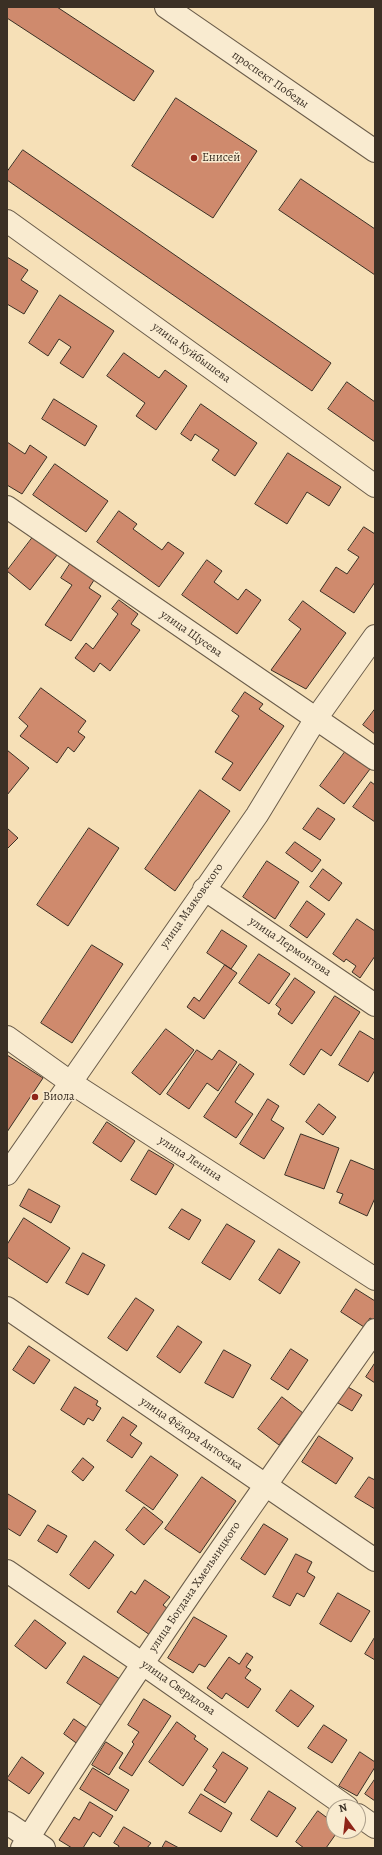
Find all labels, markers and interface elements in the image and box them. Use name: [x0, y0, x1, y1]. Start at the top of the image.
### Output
street label: проспект Победы: [229, 48, 311, 112]
place label: Енисей: [202, 151, 240, 165]
marker: Енисей: [189, 153, 199, 163]
street label: улица Куйбышева: [149, 320, 233, 386]
street label: улица Щусева: [157, 607, 225, 661]
street label: улица Маяковского: [157, 861, 227, 951]
street label: улица Лермонтова: [246, 914, 334, 980]
place label: Виола: [43, 1090, 75, 1104]
marker: Виола: [30, 1092, 40, 1102]
street label: улица Ленина: [156, 1133, 224, 1185]
street label: улица Фёдора Антосяка: [137, 1394, 245, 1474]
street label: улица Богдана Хмельницкого: [146, 1519, 244, 1655]
street label: улица Свердлова: [138, 1657, 218, 1719]
north arrow: [326, 1799, 366, 1839]
text: N: [337, 1800, 349, 1816]

